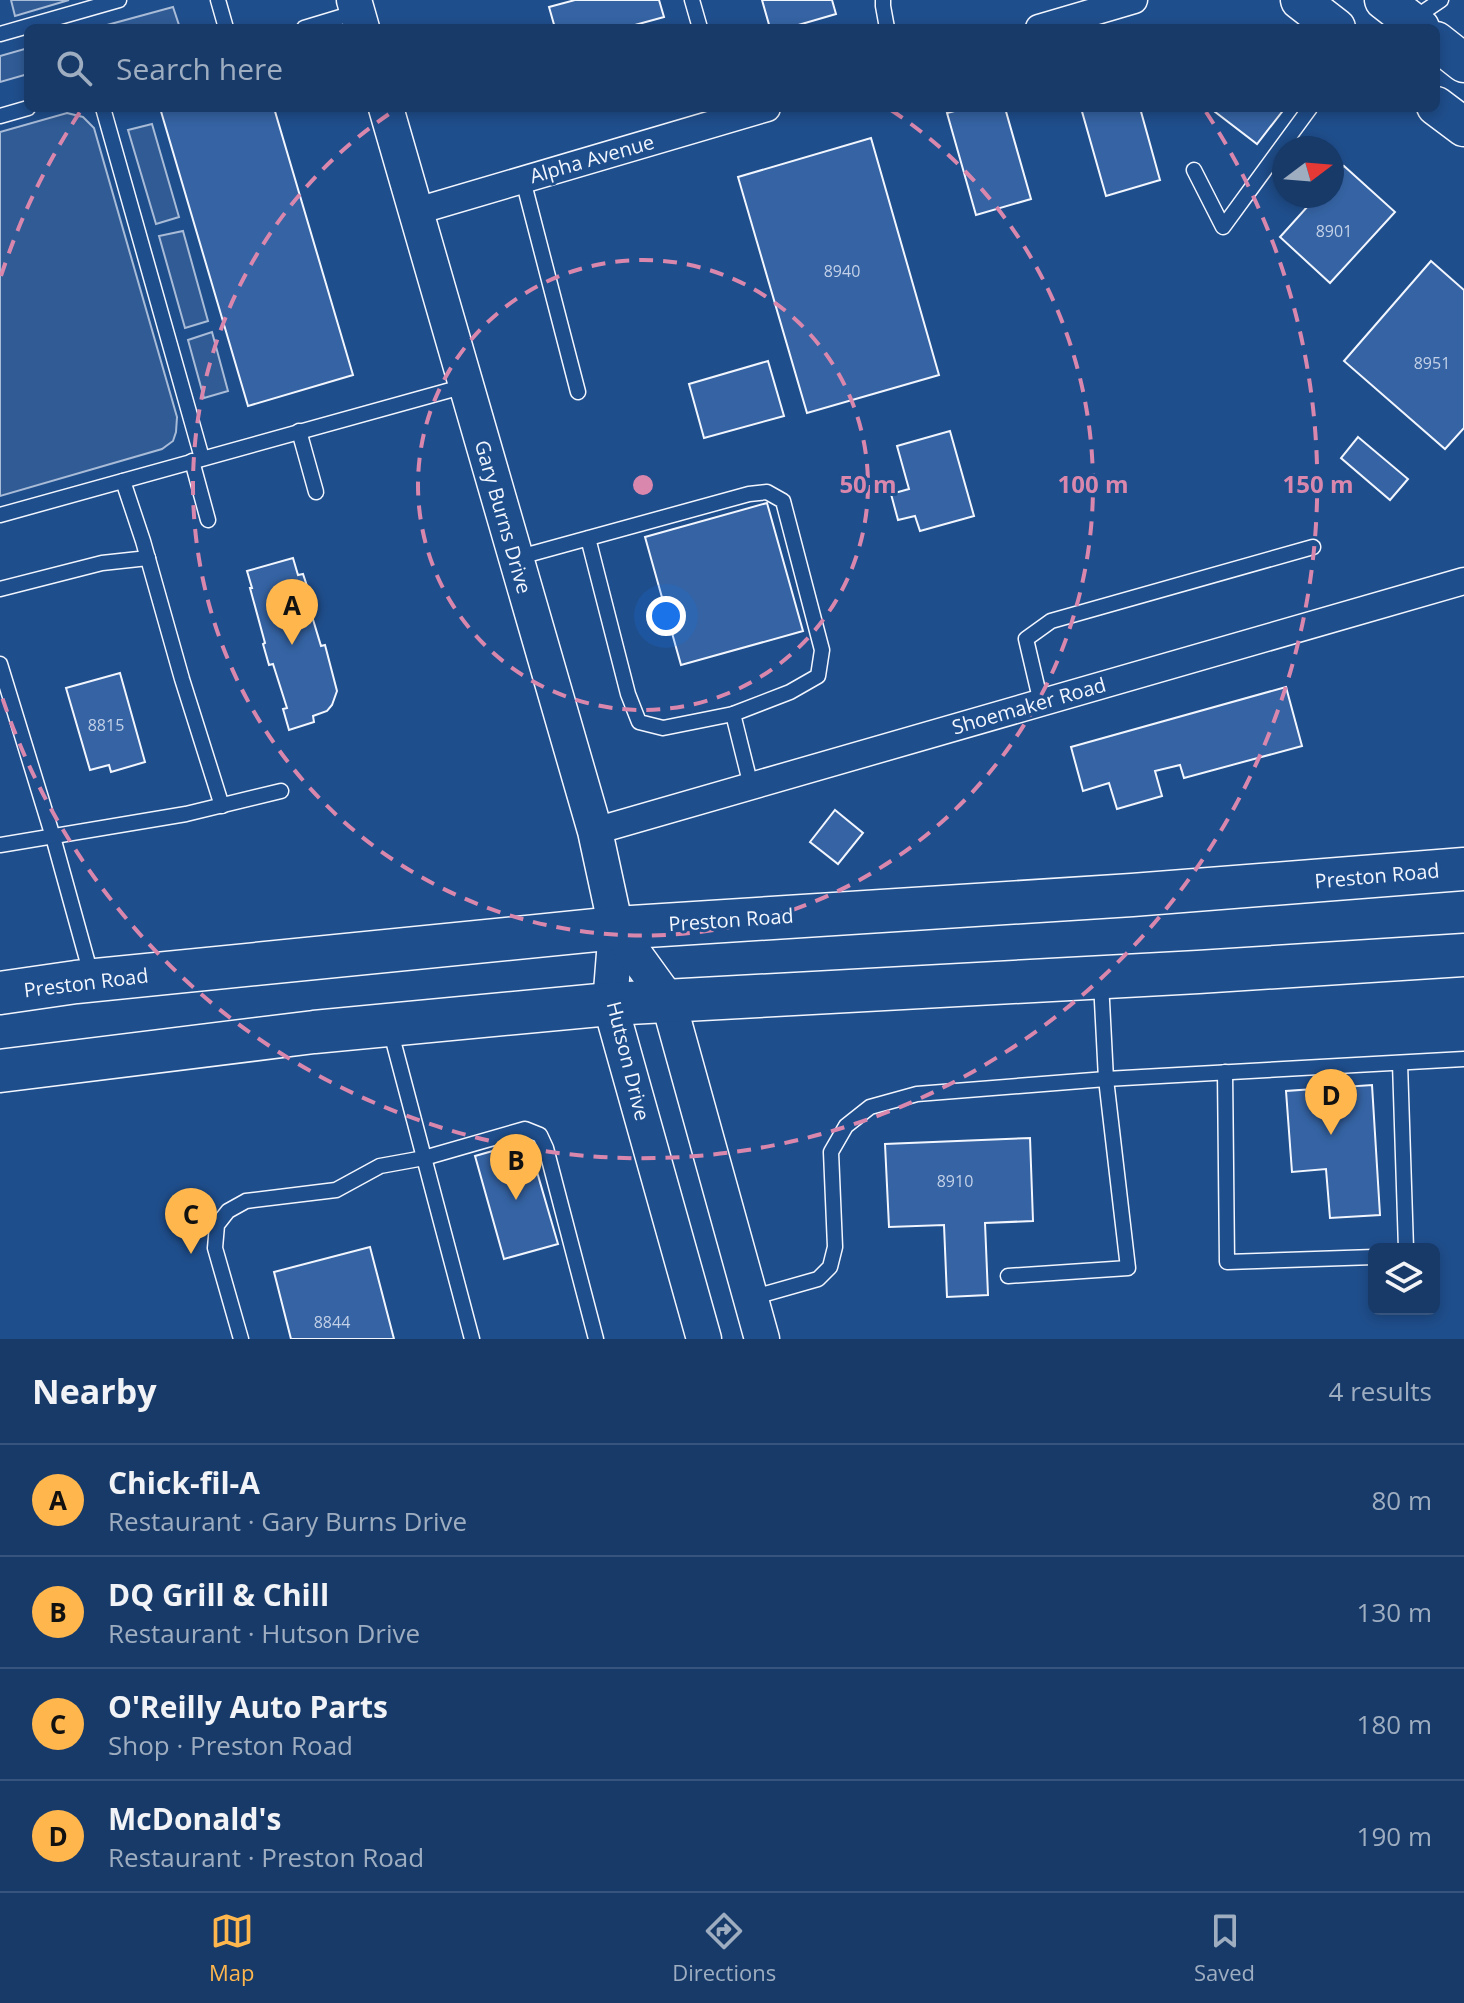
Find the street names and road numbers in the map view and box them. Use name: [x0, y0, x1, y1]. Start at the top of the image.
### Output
street label: Alpha Avenue: [527, 128, 657, 189]
street label: Gary Burns Drive: [469, 437, 538, 597]
street label: Shoemaker Road: [949, 671, 1109, 740]
street label: Preston Road: [1313, 857, 1441, 894]
street label: Preston Road: [668, 902, 794, 937]
street label: Preston Road: [22, 961, 150, 1004]
street label: Hutson Drive: [601, 998, 656, 1123]

